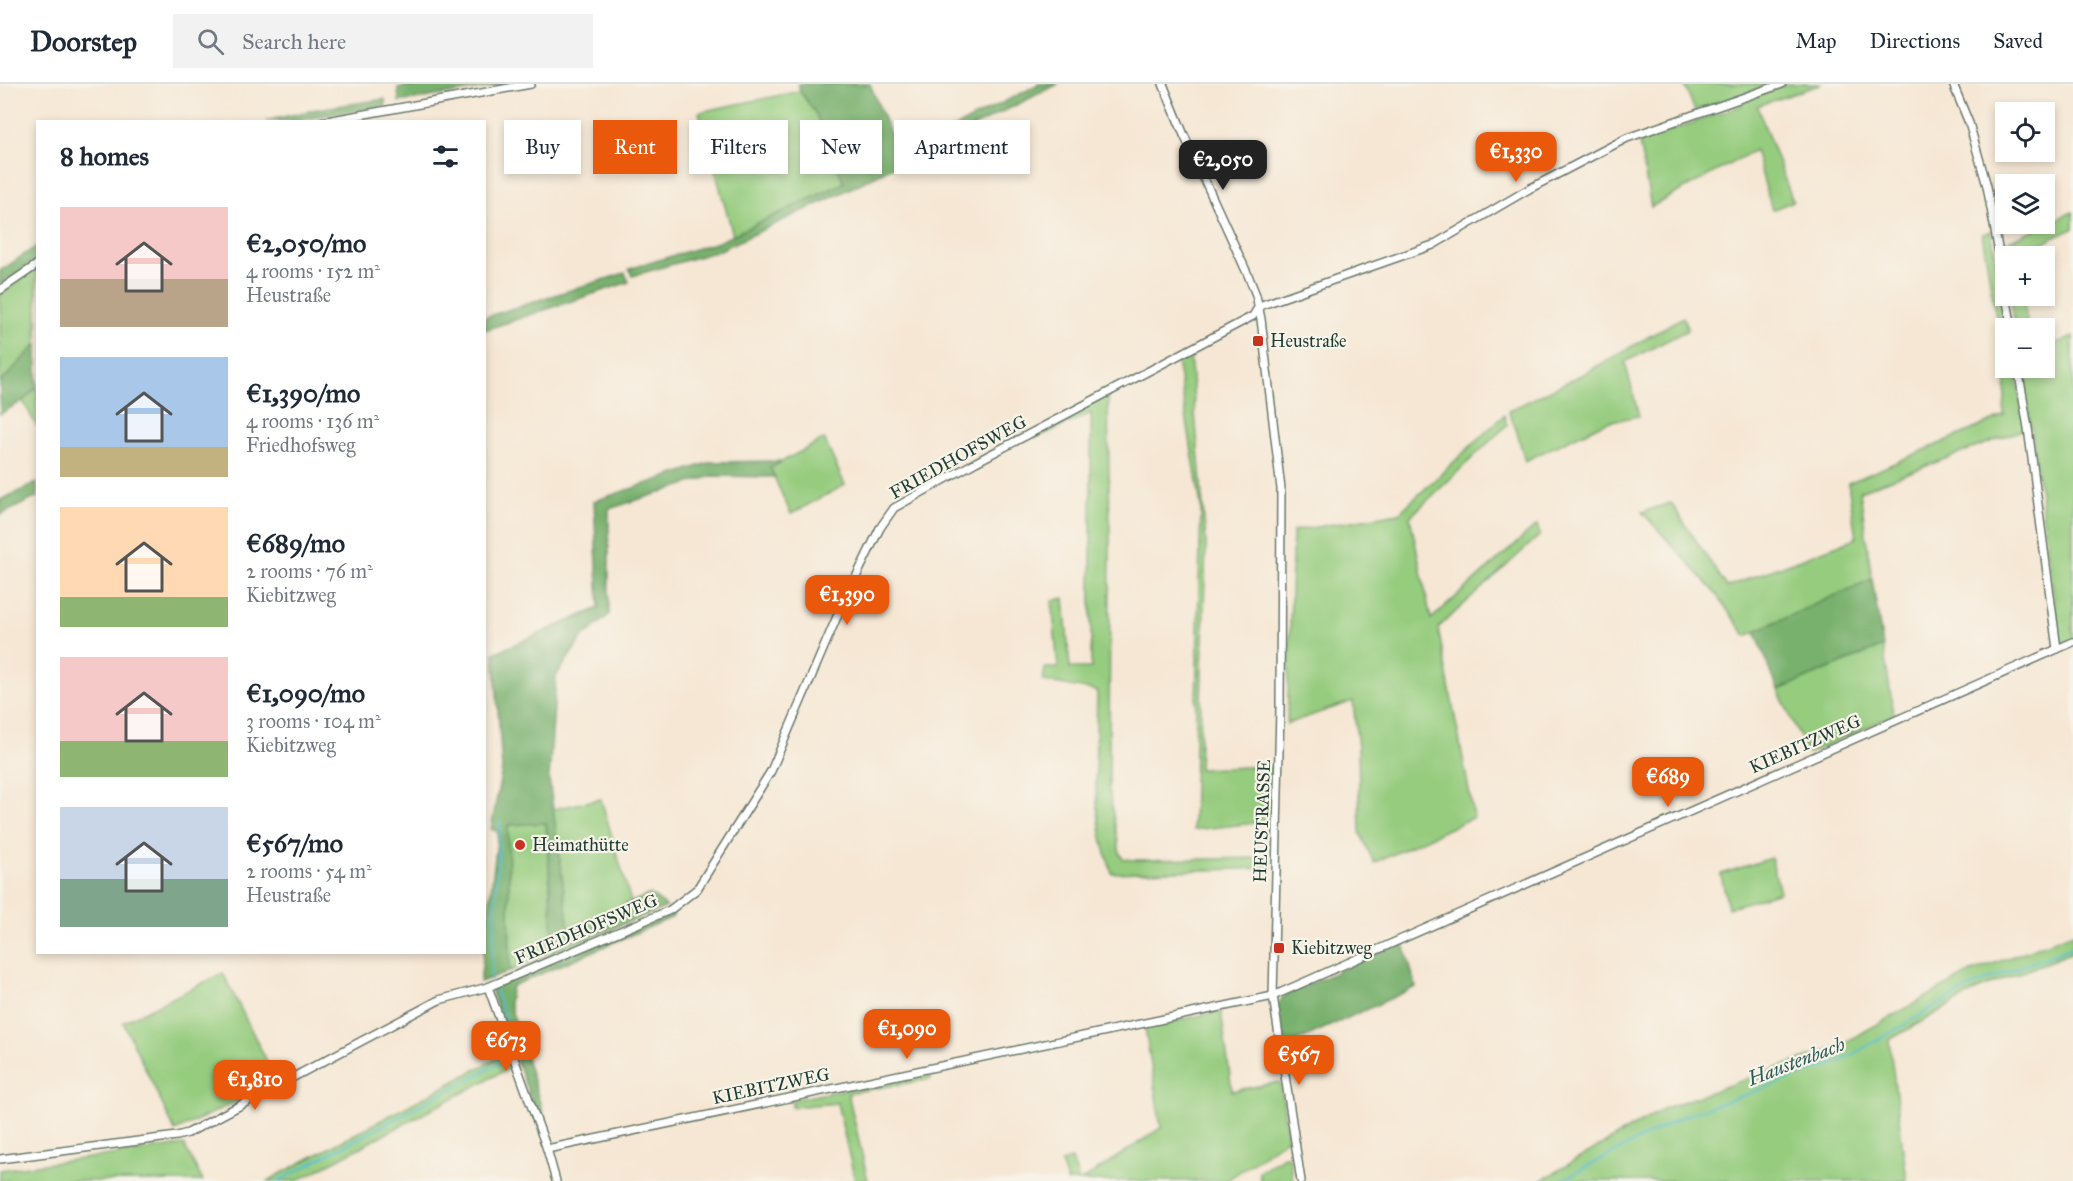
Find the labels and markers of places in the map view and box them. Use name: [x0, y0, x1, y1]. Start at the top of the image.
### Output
pin: €1,330: [1467, 132, 1565, 183]
pin: €2,050: [1174, 140, 1272, 191]
place label: Heustraße: [1270, 330, 1347, 352]
marker: Heustraße: [1251, 334, 1265, 348]
pin: €1,390: [798, 575, 896, 626]
pin: €689: [1632, 757, 1704, 808]
place label: Heimathütte: [532, 834, 629, 856]
marker: Heimathütte: [513, 838, 527, 852]
place label: Kiebitzweg: [1291, 937, 1373, 960]
marker: Kiebitzweg: [1272, 941, 1286, 955]
pin: €1,090: [858, 1009, 956, 1060]
pin: €673: [470, 1021, 542, 1072]
pin: €567: [1263, 1035, 1335, 1086]
pin: €1,810: [206, 1060, 304, 1111]

